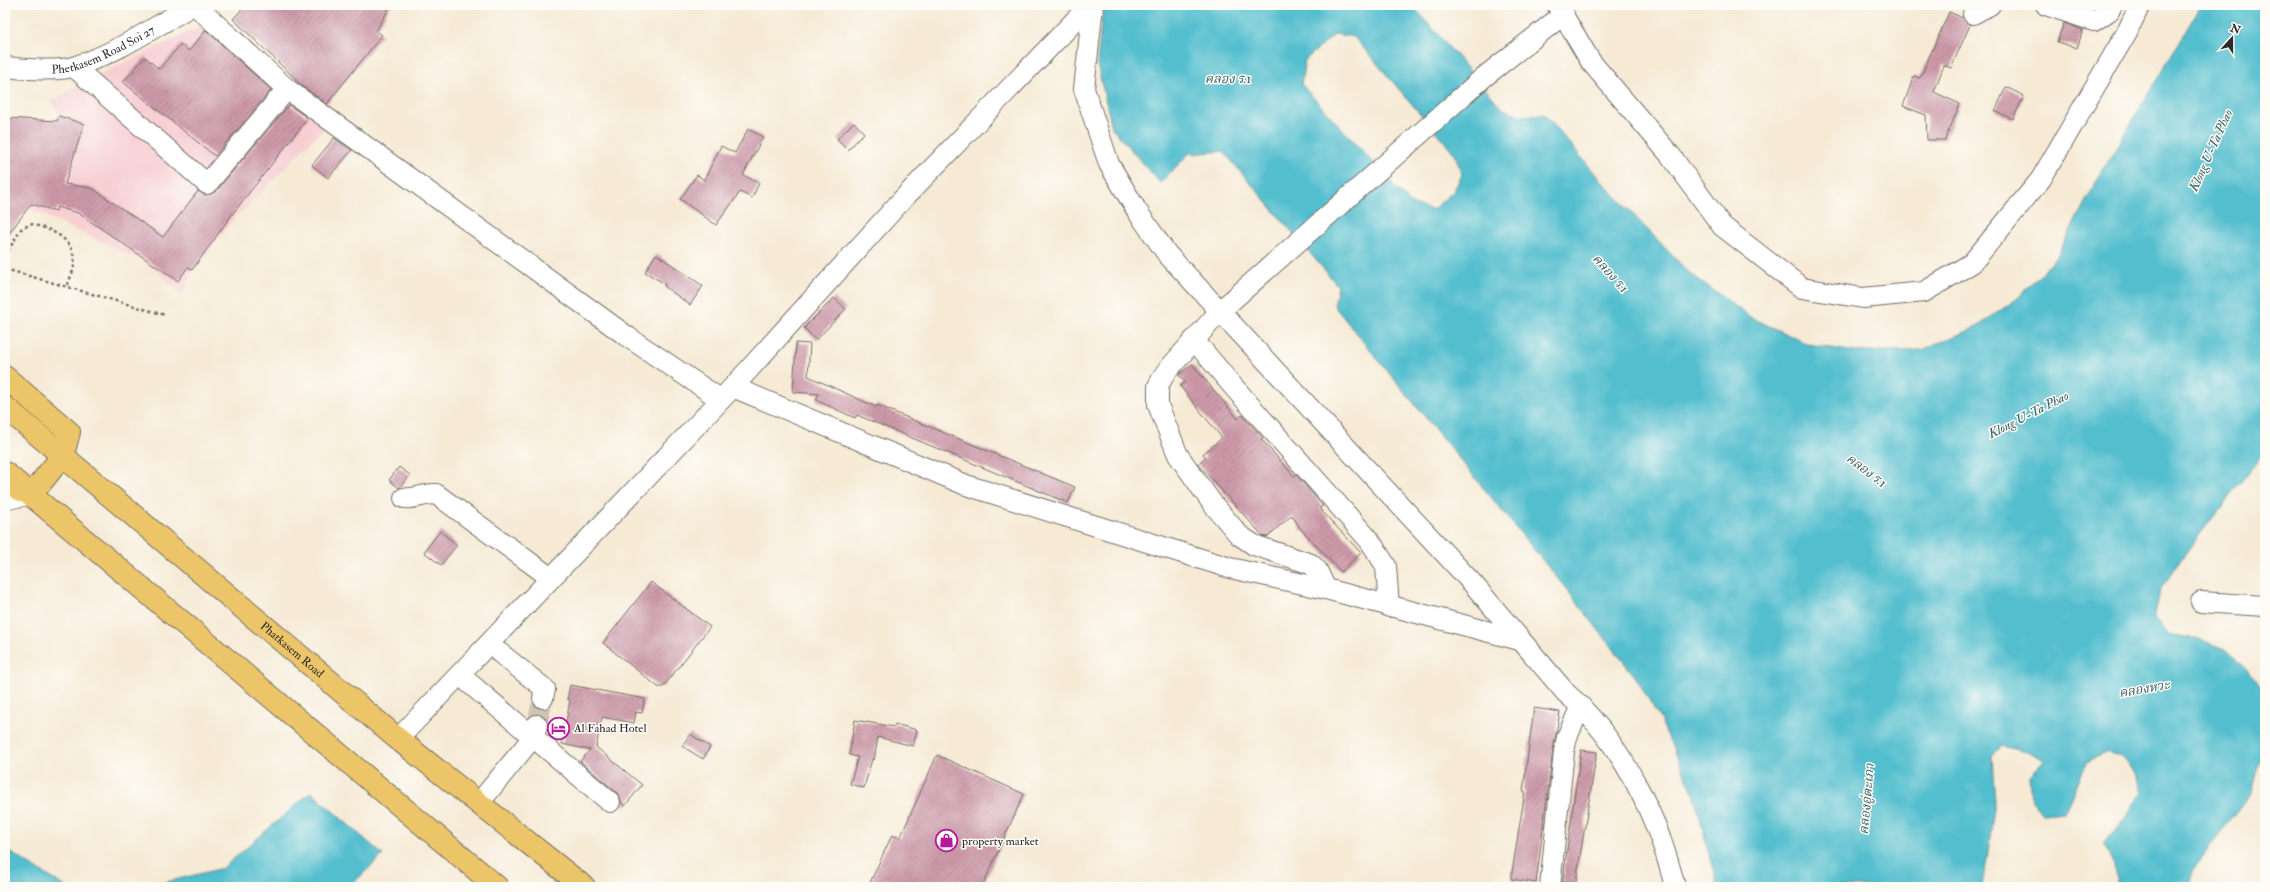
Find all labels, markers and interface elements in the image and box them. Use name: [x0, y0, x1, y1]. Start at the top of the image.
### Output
north arrow: [2212, 18, 2252, 58]
text: N: [2228, 21, 2243, 37]
street label: Phetkasem Road Soi 27: [51, 22, 158, 77]
water label: คลอง ร.1: [1205, 71, 1251, 87]
water label: Klong U-Ta Phao: [2185, 107, 2236, 195]
water label: คลอง ร.1: [1589, 251, 1632, 296]
water label: Klong U-Ta Phao: [1985, 388, 2072, 443]
water label: คลอง ร.1: [1843, 450, 1890, 491]
street label: Phatkasem Road: [257, 619, 327, 681]
water label: คลองหวะ: [2118, 676, 2173, 701]
hotel icon: Al Fahad Hotel: [546, 715, 572, 741]
place label: Al Fahad Hotel: [573, 721, 646, 736]
water label: คลองอู่ตะเภา: [1856, 762, 1878, 835]
shop icon: property market: [933, 828, 959, 854]
place label: property market: [961, 834, 1039, 849]

